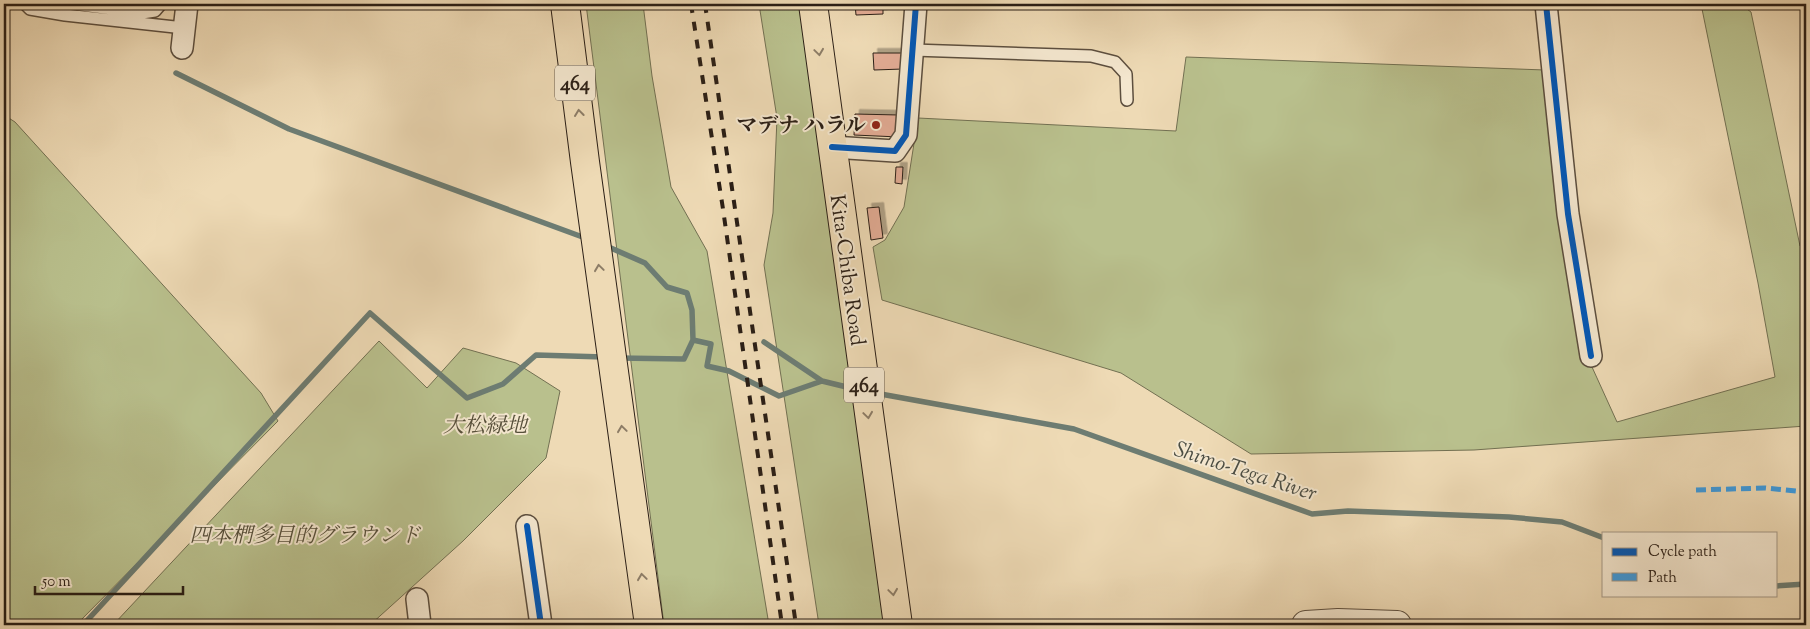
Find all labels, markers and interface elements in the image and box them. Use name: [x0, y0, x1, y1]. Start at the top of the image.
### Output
one-way arrow: [813, 48, 824, 56]
road number: 464: [555, 66, 595, 100]
one-way arrow: [574, 109, 584, 117]
place label: マデナ ハラル: [736, 112, 866, 142]
marker: マデナ ハラル: [870, 119, 882, 131]
street label: Kita-Chiba Road: [821, 193, 872, 348]
one-way arrow: [595, 264, 605, 272]
road number: 464: [844, 368, 884, 402]
park label: 大松緑地: [443, 412, 529, 442]
one-way arrow: [862, 412, 873, 420]
one-way arrow: [617, 425, 628, 433]
water label: Shimo-Tega River: [1170, 435, 1321, 511]
park label: 四本椚多目的グラウンド: [190, 522, 421, 552]
legend: [1602, 532, 1778, 596]
text: Cycle path: [1648, 542, 1717, 563]
scale bar: [35, 564, 182, 596]
text: Path: [1648, 568, 1677, 589]
text: 50 m: [41, 572, 71, 593]
one-way arrow: [637, 573, 648, 581]
one-way arrow: [887, 588, 898, 596]

